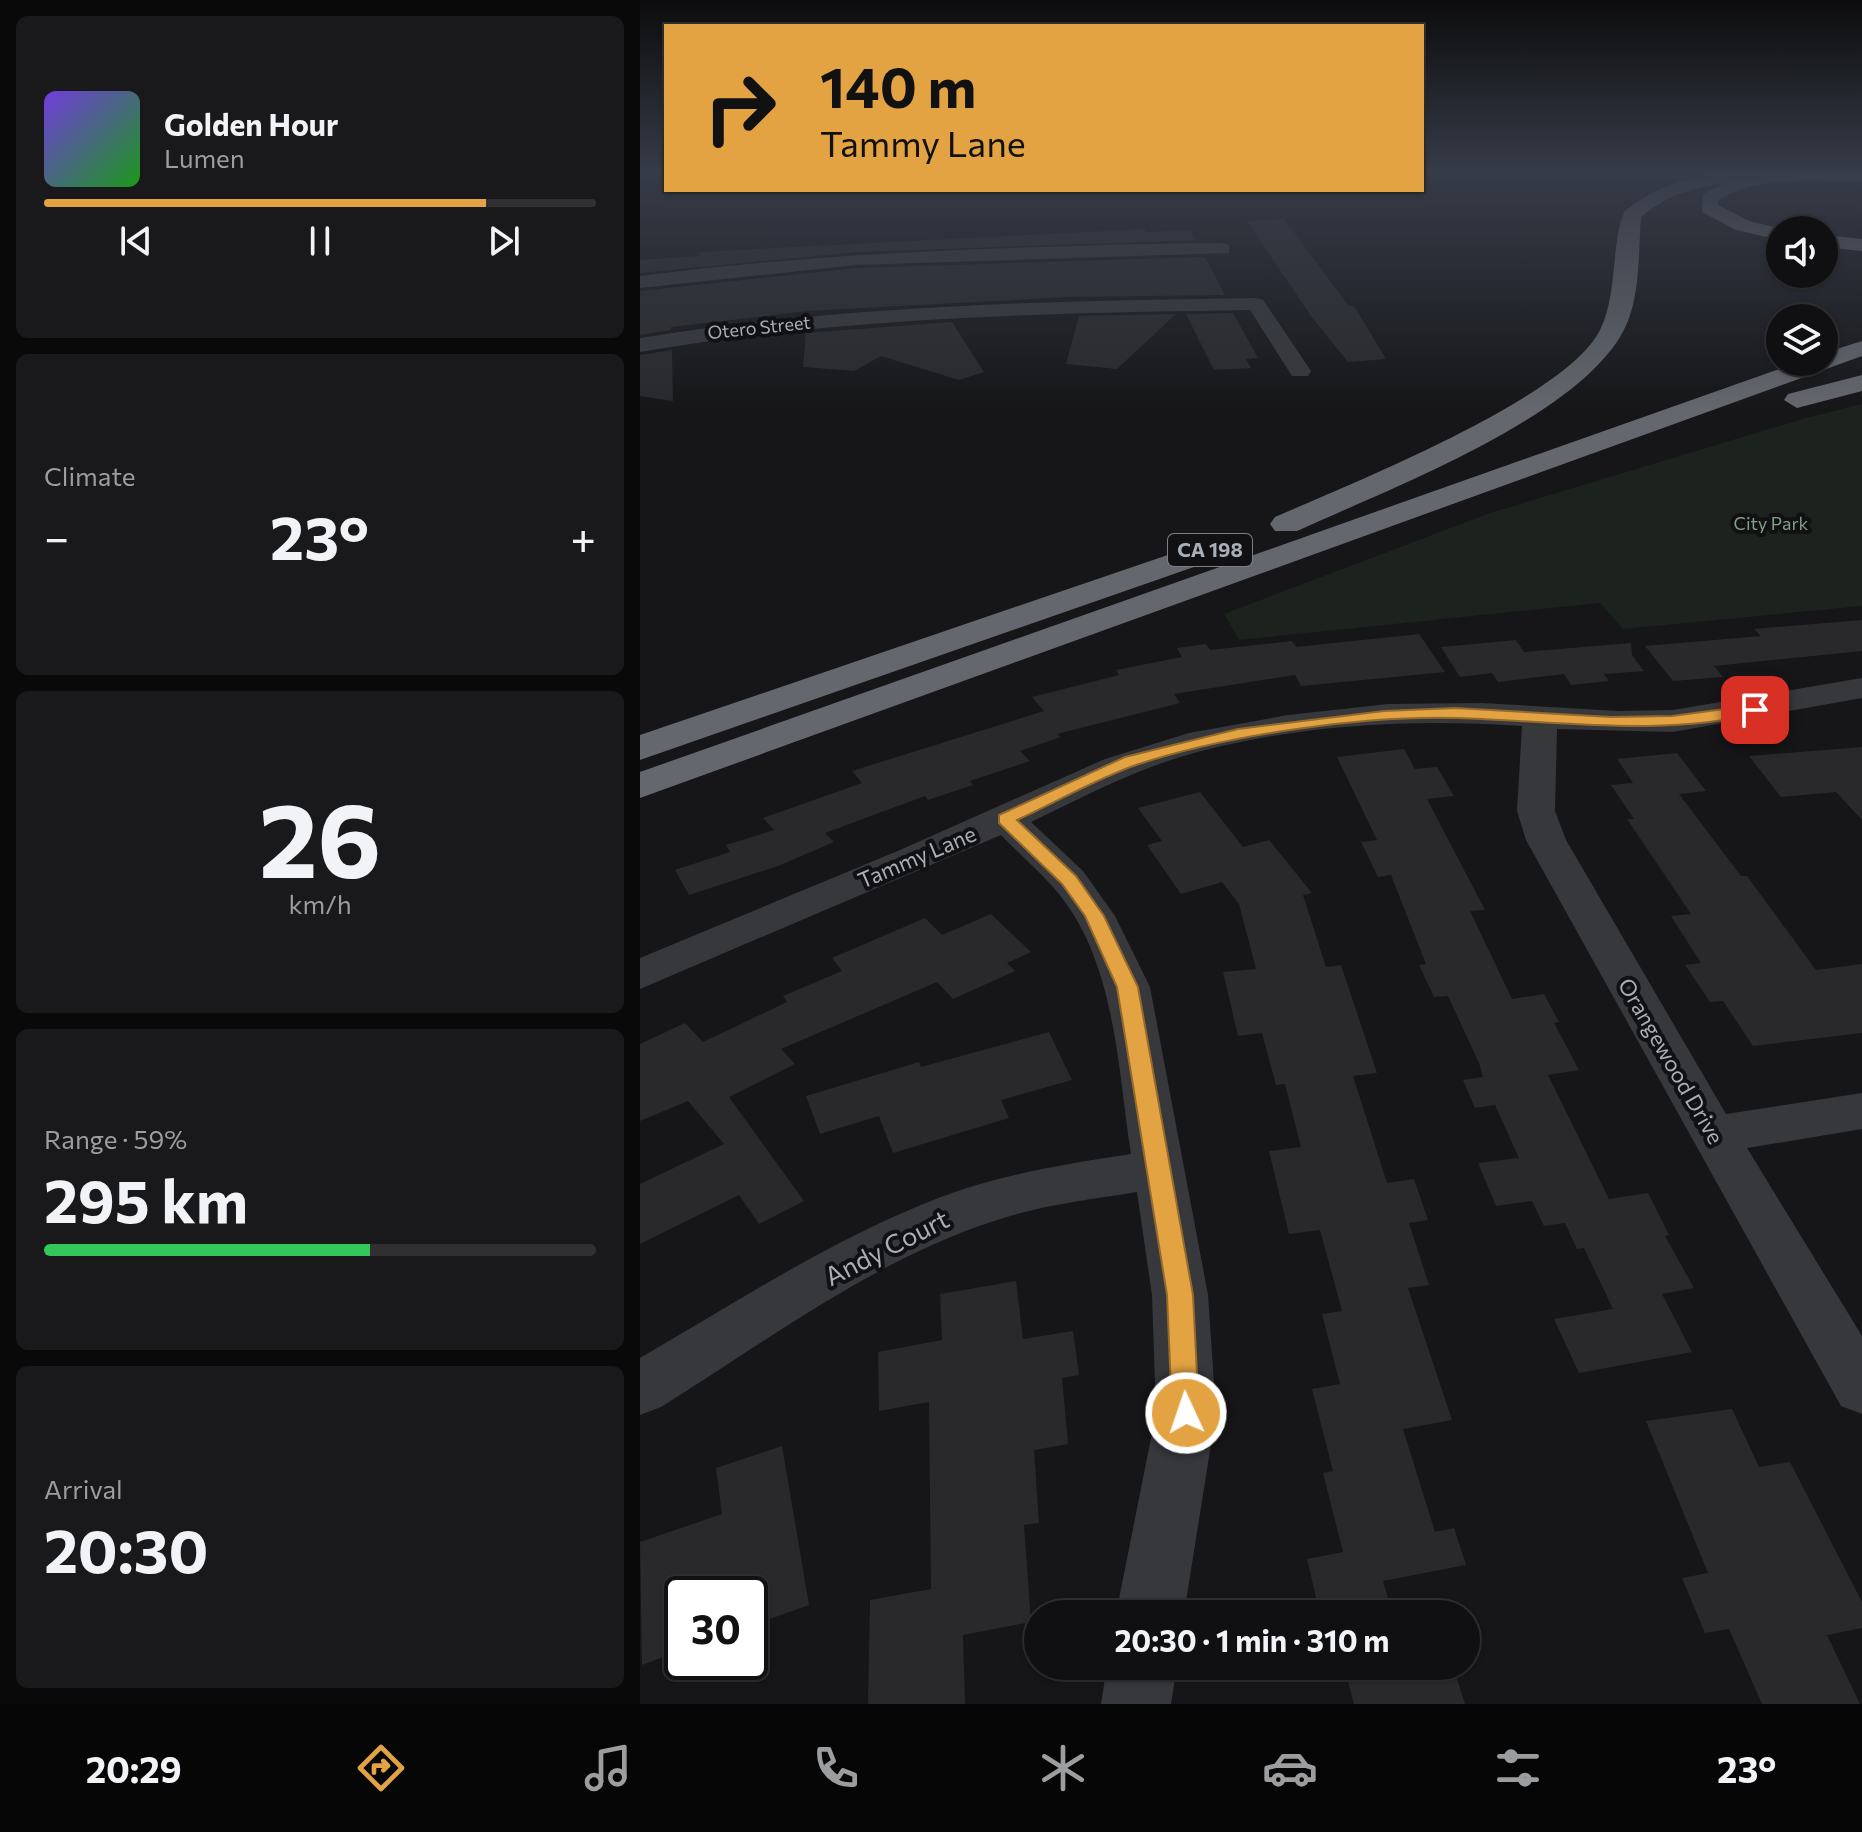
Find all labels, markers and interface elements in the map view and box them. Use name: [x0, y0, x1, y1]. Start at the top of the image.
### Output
text: 140 m: [820, 51, 976, 120]
icon: right: [688, 56, 792, 160]
text: Golden Hour: [164, 105, 338, 142]
text: Tammy Lane: [820, 120, 1026, 164]
text: Lumen: [164, 142, 245, 173]
map controls: [1766, 216, 1838, 376]
button: sound: [1766, 216, 1838, 288]
icon: previous: [114, 219, 158, 263]
icon: pause: [298, 219, 342, 263]
icon: next: [482, 219, 526, 263]
button: layers: [1766, 304, 1838, 376]
street label: Otero Street: [706, 311, 811, 343]
text: Climate: [44, 460, 136, 491]
text: 23°: [270, 499, 369, 572]
text: −: [44, 509, 69, 563]
text: +: [570, 509, 596, 563]
park label: City Park: [1734, 512, 1809, 534]
road number: CA 198: [1168, 534, 1252, 566]
pin: [1721, 676, 1789, 744]
icon: arrive: [1733, 688, 1777, 732]
text: 26: [259, 772, 381, 899]
street label: Tammy Lane: [854, 820, 980, 894]
text: km/h: [288, 888, 352, 919]
street label: Orangewood Drive: [1613, 973, 1730, 1149]
text: Range · 59%: [44, 1123, 187, 1154]
text: 295 km: [44, 1162, 248, 1235]
street label: Andy Court: [819, 1202, 954, 1291]
position arrow: [1144, 1371, 1228, 1455]
text: Arrival: [44, 1473, 123, 1504]
text: 20:30: [44, 1512, 208, 1585]
speed limit sign: 30: [664, 1576, 768, 1680]
text: 20:30 · 1 min · 310 m: [1114, 1621, 1390, 1658]
icon: directions: [353, 1740, 409, 1796]
icon: music: [580, 1740, 636, 1796]
icon: phone: [808, 1740, 864, 1796]
icon: climate: [1035, 1740, 1091, 1796]
icon: car: [1262, 1740, 1318, 1796]
icon: filters: [1490, 1740, 1546, 1796]
text: 20:29: [86, 1746, 182, 1790]
text: 23°: [1717, 1746, 1776, 1790]

